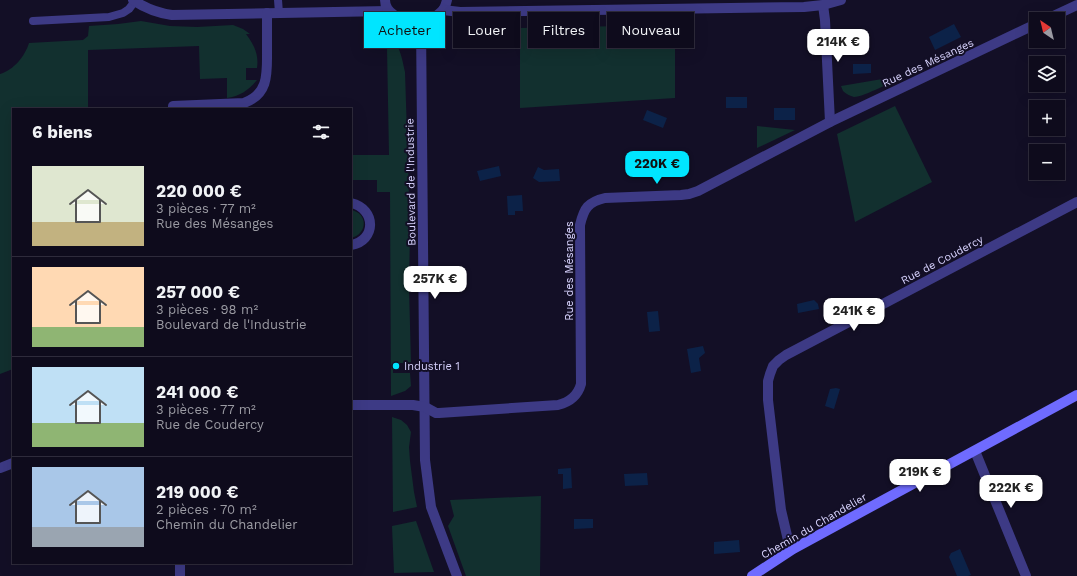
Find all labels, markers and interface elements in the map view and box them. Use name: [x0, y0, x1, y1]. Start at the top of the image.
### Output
chip: Acheter: [364, 12, 445, 48]
chip: Louer: [453, 12, 520, 48]
chip: Filtres: [528, 12, 599, 48]
chip: Nouveau: [607, 12, 694, 48]
north arrow: [1029, 12, 1065, 48]
map controls: [1029, 12, 1065, 180]
pin: 214K €: [805, 29, 871, 63]
text: 214K €: [816, 34, 860, 49]
street label: Rue des Mésanges: [880, 36, 976, 90]
button: layers: [1029, 56, 1065, 92]
button: +: [1029, 100, 1065, 136]
street label: Boulevard de l'Industrie: [403, 118, 419, 246]
icon: filters: [310, 121, 332, 143]
text: 6 biens: [32, 122, 92, 142]
button: −: [1029, 144, 1065, 180]
pin: 220K €: [624, 151, 690, 185]
text: 220K €: [634, 156, 680, 171]
text: 220 000 €: [156, 181, 242, 201]
icon: home: [64, 182, 112, 230]
text: 3 pièces · 77 m²: [156, 201, 256, 216]
text: Rue des Mésanges: [156, 216, 273, 231]
street label: Rue des Mésanges: [563, 221, 576, 321]
street label: Rue de Coudercy: [899, 233, 986, 287]
pin: 257K €: [402, 266, 468, 300]
text: 257K €: [413, 271, 457, 286]
text: 257 000 €: [156, 282, 240, 302]
icon: home: [64, 283, 112, 331]
pin: 241K €: [821, 298, 887, 332]
text: 3 pièces · 98 m²: [156, 302, 258, 317]
text: 241K €: [832, 303, 876, 318]
text: Boulevard de l'Industrie: [156, 317, 307, 332]
place label: Industrie 1: [404, 360, 460, 373]
marker: Industrie 1: [391, 361, 401, 371]
text: 241 000 €: [156, 382, 238, 402]
icon: home: [64, 383, 112, 431]
text: 3 pièces · 77 m²: [156, 402, 256, 417]
text: Rue de Coudercy: [156, 417, 264, 432]
pin: 219K €: [887, 459, 953, 493]
text: 219K €: [898, 464, 942, 479]
pin: 222K €: [978, 475, 1044, 509]
text: 222K €: [988, 480, 1034, 495]
text: 219 000 €: [156, 482, 238, 502]
icon: home: [64, 483, 112, 531]
street label: Chemin du Chandelier: [759, 490, 870, 562]
text: 2 pièces · 70 m²: [156, 502, 257, 517]
text: Chemin du Chandelier: [156, 517, 298, 532]

